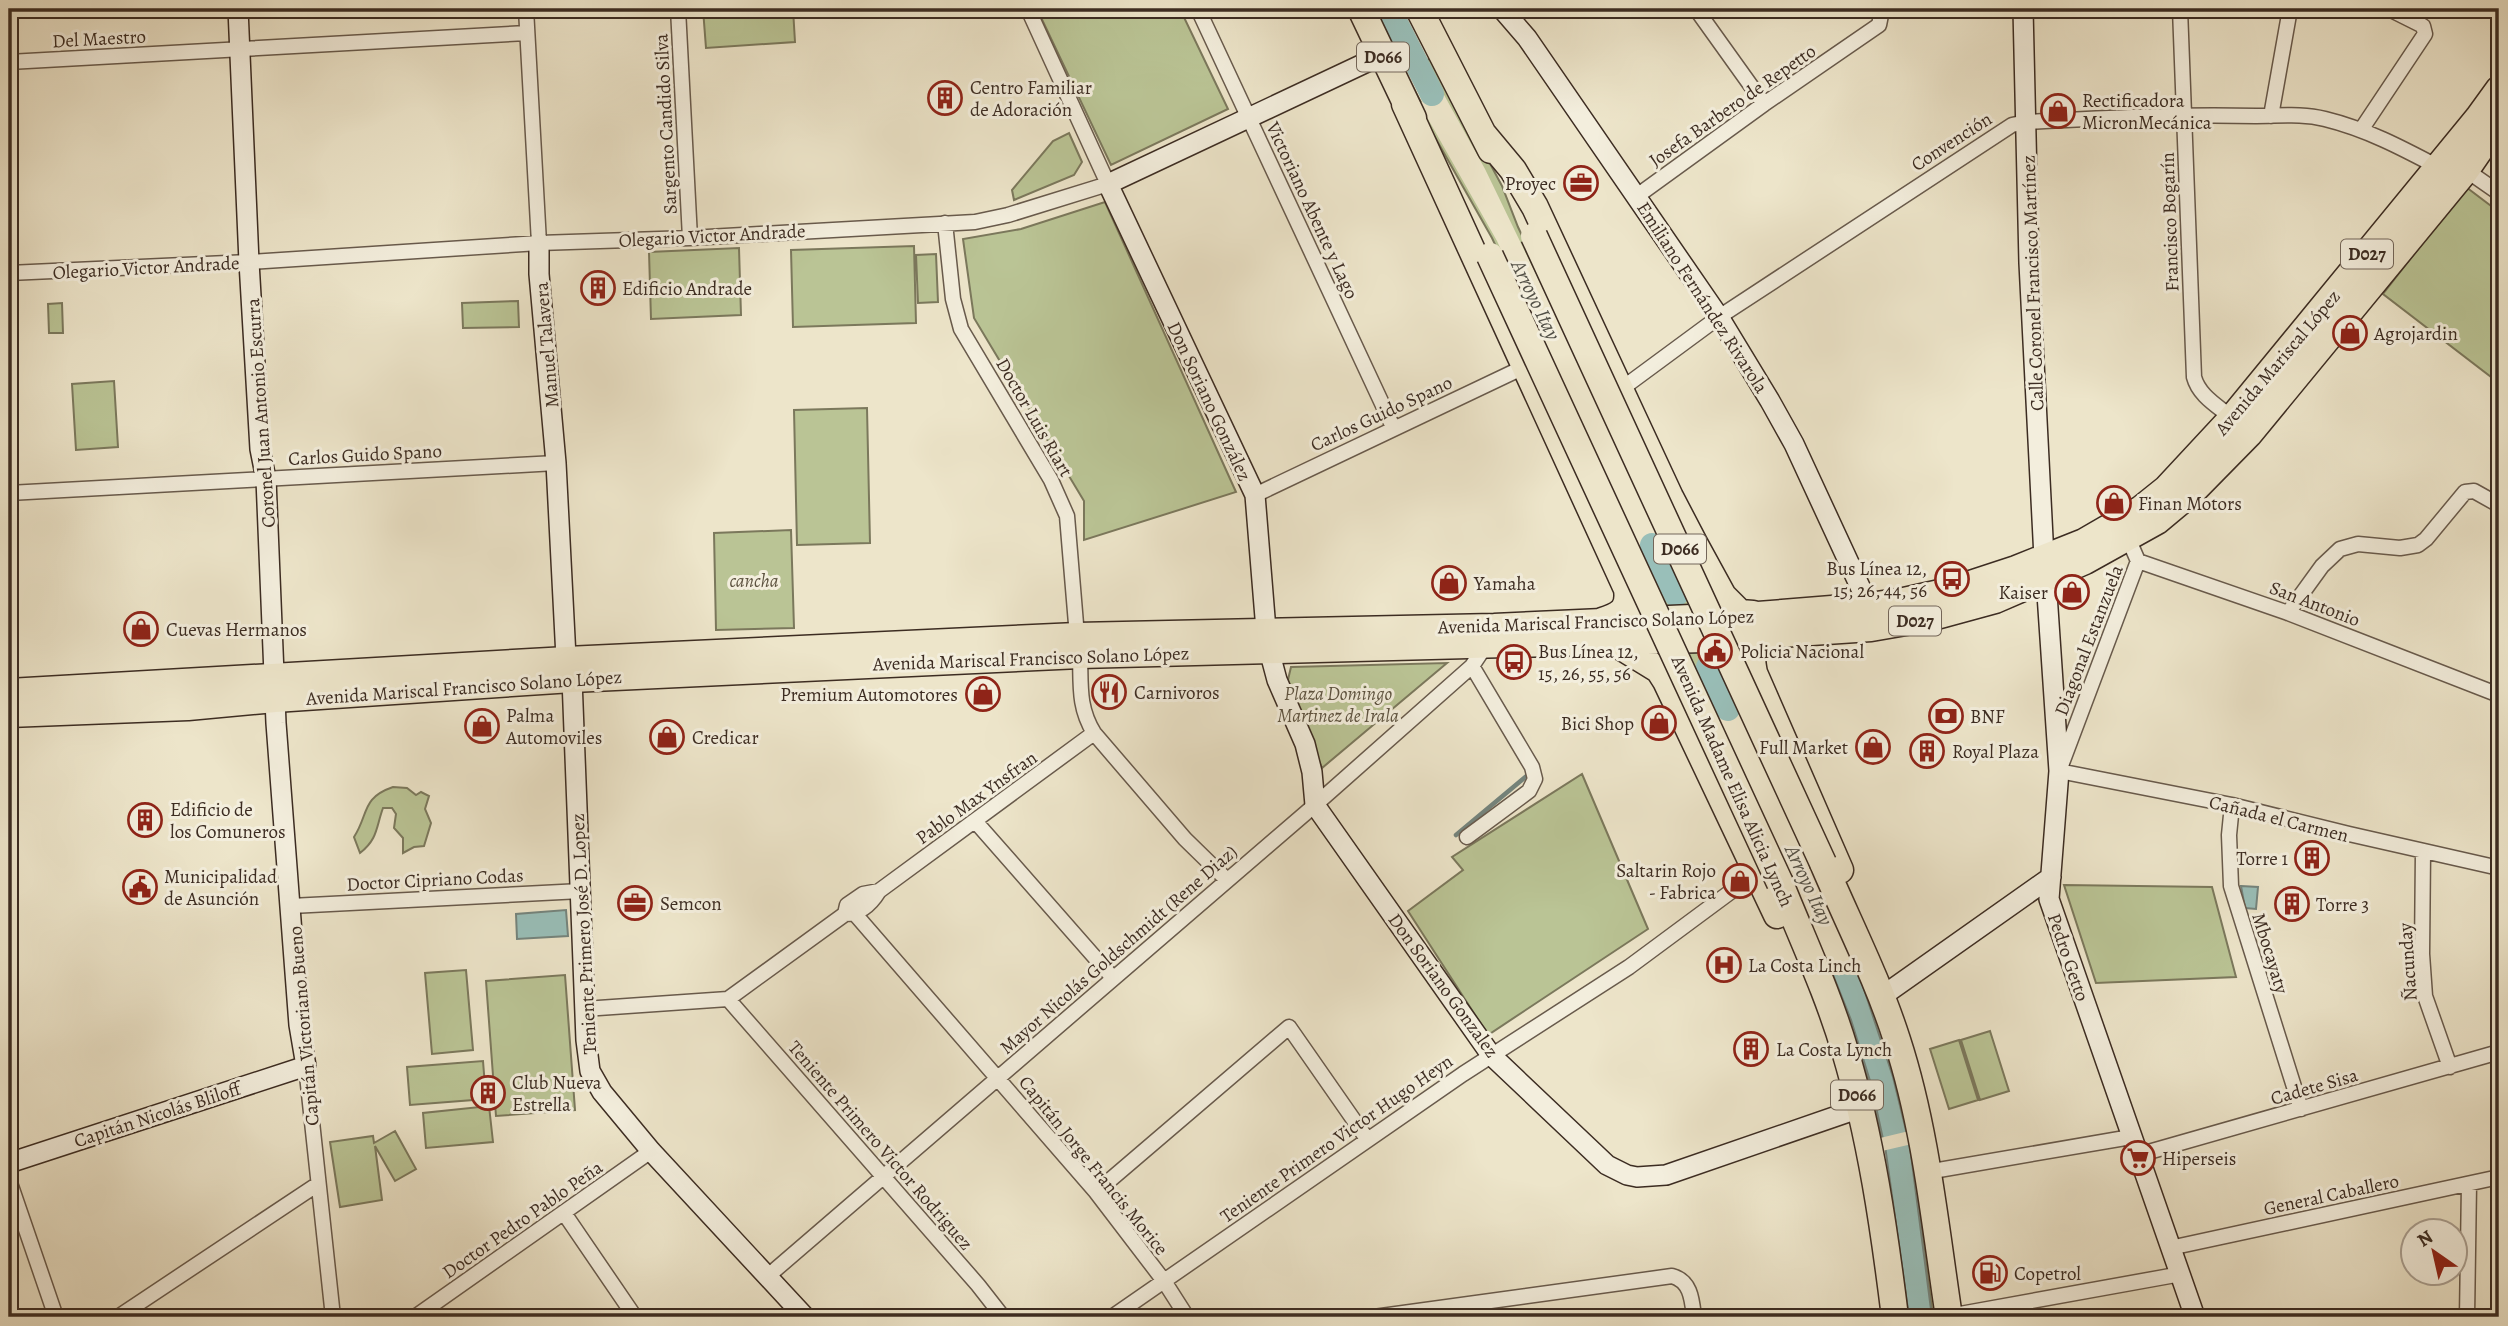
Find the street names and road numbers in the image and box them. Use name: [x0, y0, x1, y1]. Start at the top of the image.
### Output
street label: Del Maestro: [51, 24, 147, 54]
street label: Sargento Candido Silva: [648, 33, 684, 215]
street label: Josefa Barbero de Repetto: [1644, 38, 1821, 173]
road number: D066: [1357, 42, 1409, 72]
street label: Convención: [1906, 106, 1997, 178]
street label: Victoriano Abente y Lago: [1259, 117, 1365, 303]
street label: Francisco Bogarín: [2155, 152, 2185, 292]
street label: Calle Coronel Francisco Martínez: [2016, 154, 2050, 411]
street label: Emiliano Fernández Rivarola: [1630, 197, 1774, 399]
street label: Olegario Victor Andrade: [618, 218, 806, 254]
road number: D027: [2341, 240, 2393, 268]
street label: Olegario Victor Andrade: [52, 250, 240, 286]
street label: Manuel Talavera: [529, 281, 565, 409]
street label: Avenida Mariscal López: [2209, 284, 2346, 442]
street label: Coronel Juan Antonio Escurra: [240, 297, 282, 529]
street label: Don Soriano González: [1161, 318, 1257, 485]
street label: Doctor Luis Riart: [990, 353, 1079, 482]
street label: Carlos Guido Spano: [1306, 370, 1457, 458]
street label: Carlos Guido Spano: [288, 438, 442, 472]
road number: D066: [1654, 534, 1706, 564]
street label: Diagonal Estanzuela: [2048, 561, 2130, 720]
street label: San Antonio: [2266, 575, 2364, 633]
street label: Avenida Mariscal Francisco Solano López: [1436, 603, 1755, 641]
road number: D027: [1889, 606, 1941, 636]
street label: Avenida Mariscal Francisco Solano López: [871, 640, 1190, 678]
street label: Avenida Madame Elisa Alicia Lynch: [1664, 651, 1799, 911]
street label: Avenida Mariscal Francisco Solano López: [304, 664, 623, 712]
street label: Pablo Max Ynsfran: [911, 745, 1043, 851]
street label: Cañada el Carmen: [2206, 789, 2351, 849]
street label: Teniente Primero José D. Lopez: [565, 813, 603, 1055]
street label: Mayor Nicolás Goldschmidt (Rene Diaz): [994, 839, 1243, 1060]
street label: Doctor Cipriano Codas: [346, 862, 524, 898]
street label: Don Soriano Gonzalez: [1382, 908, 1505, 1063]
street label: Pedro Getto: [2041, 910, 2095, 1005]
street label: Mbocayaty: [2245, 910, 2295, 997]
street label: Ñacunday: [2392, 922, 2424, 1002]
street label: Capitán Victoriano Bueno: [282, 925, 326, 1127]
street label: Teniente Primero Victor Rodriguez: [782, 1035, 979, 1256]
street label: Teniente Primero Victor Hugo Heyn: [1215, 1048, 1458, 1229]
street label: Cadete Sisa: [2268, 1062, 2361, 1112]
street label: Capitán Jorge Francis Morice: [1013, 1070, 1174, 1261]
street label: Capitán Nicolás Bliloff: [71, 1075, 247, 1154]
road number: D066: [1831, 1080, 1883, 1110]
street label: Doctor Pedro Pablo Peña: [437, 1154, 608, 1285]
street label: General Caballero: [2261, 1168, 2401, 1222]

